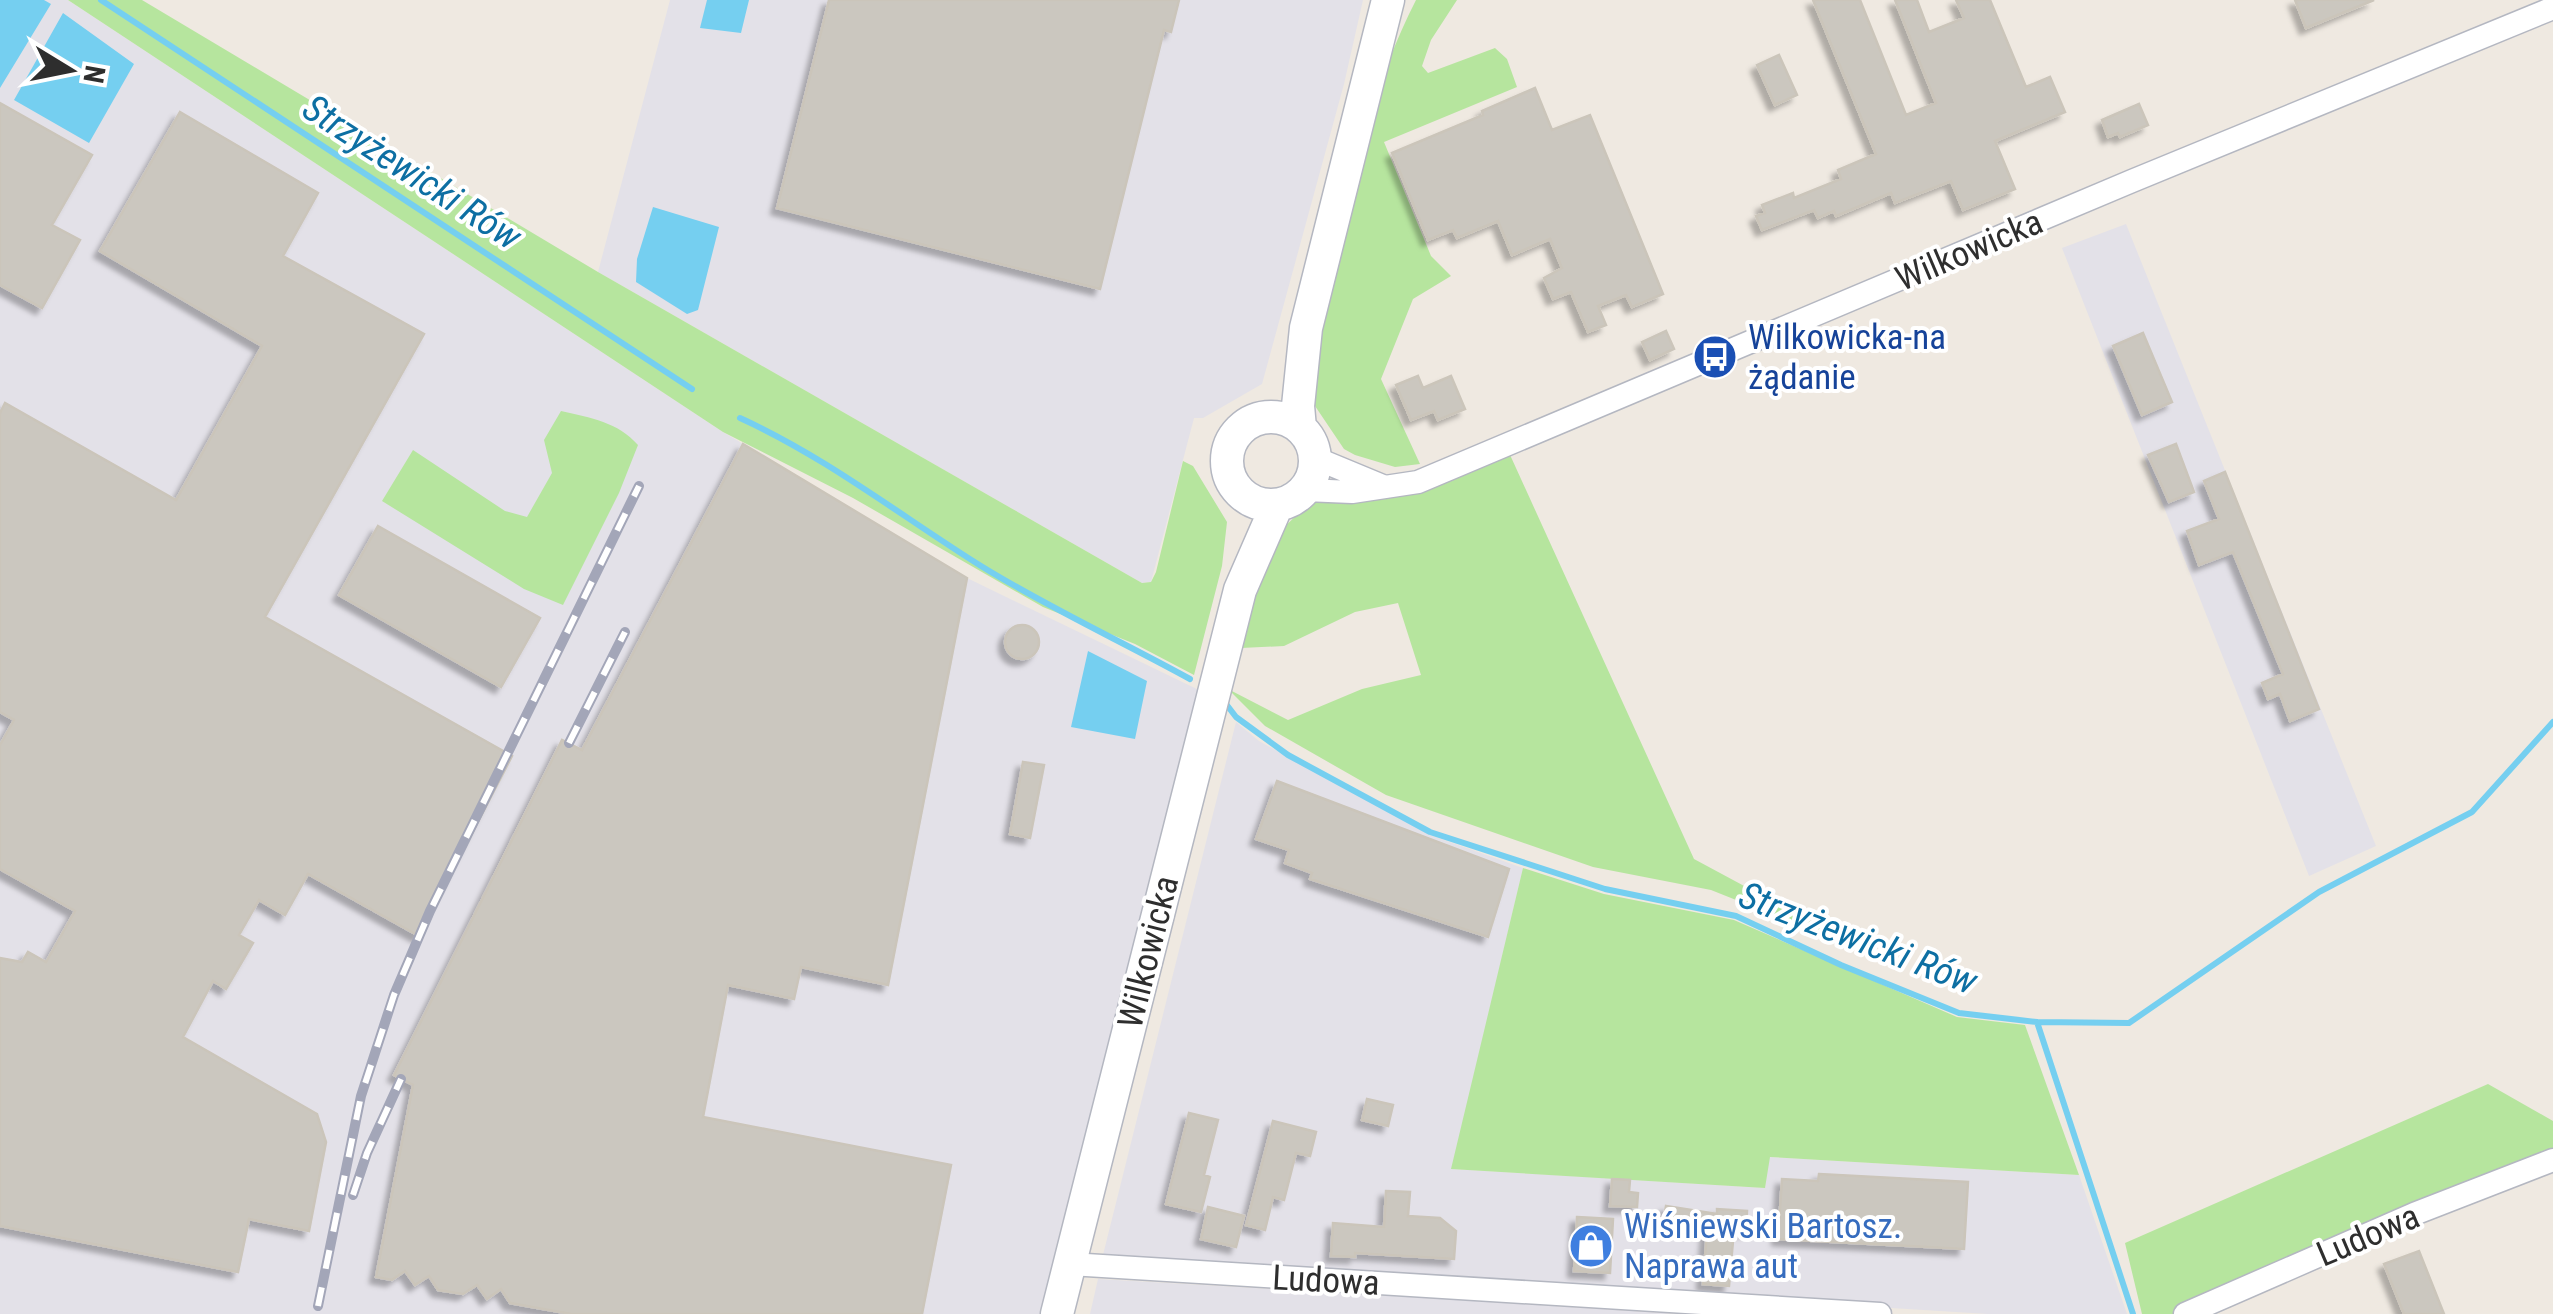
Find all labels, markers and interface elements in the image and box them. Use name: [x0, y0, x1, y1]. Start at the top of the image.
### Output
north arrow: [20, 20, 120, 120]
text: N: [76, 63, 112, 86]
water label: Strzyżewicki Rów: [295, 85, 530, 259]
street label: Wilkowicka: [1890, 201, 2049, 300]
place label: Wilkowicka-na żądanie: [1748, 317, 1946, 398]
bus stop icon: Wilkowicka-na żądanie: [1692, 334, 1738, 380]
street label: Wilkowicka: [1110, 872, 1187, 1033]
water label: Strzyżewicki Rów: [1733, 872, 1984, 1004]
street label: Ludowa: [2311, 1196, 2426, 1275]
place label: Wiśniewski Bartosz. Naprawa aut: [1624, 1206, 1902, 1287]
shop icon: Wiśniewski Bartosz. Naprawa aut: [1568, 1223, 1614, 1269]
street label: Ludowa: [1271, 1257, 1381, 1304]

